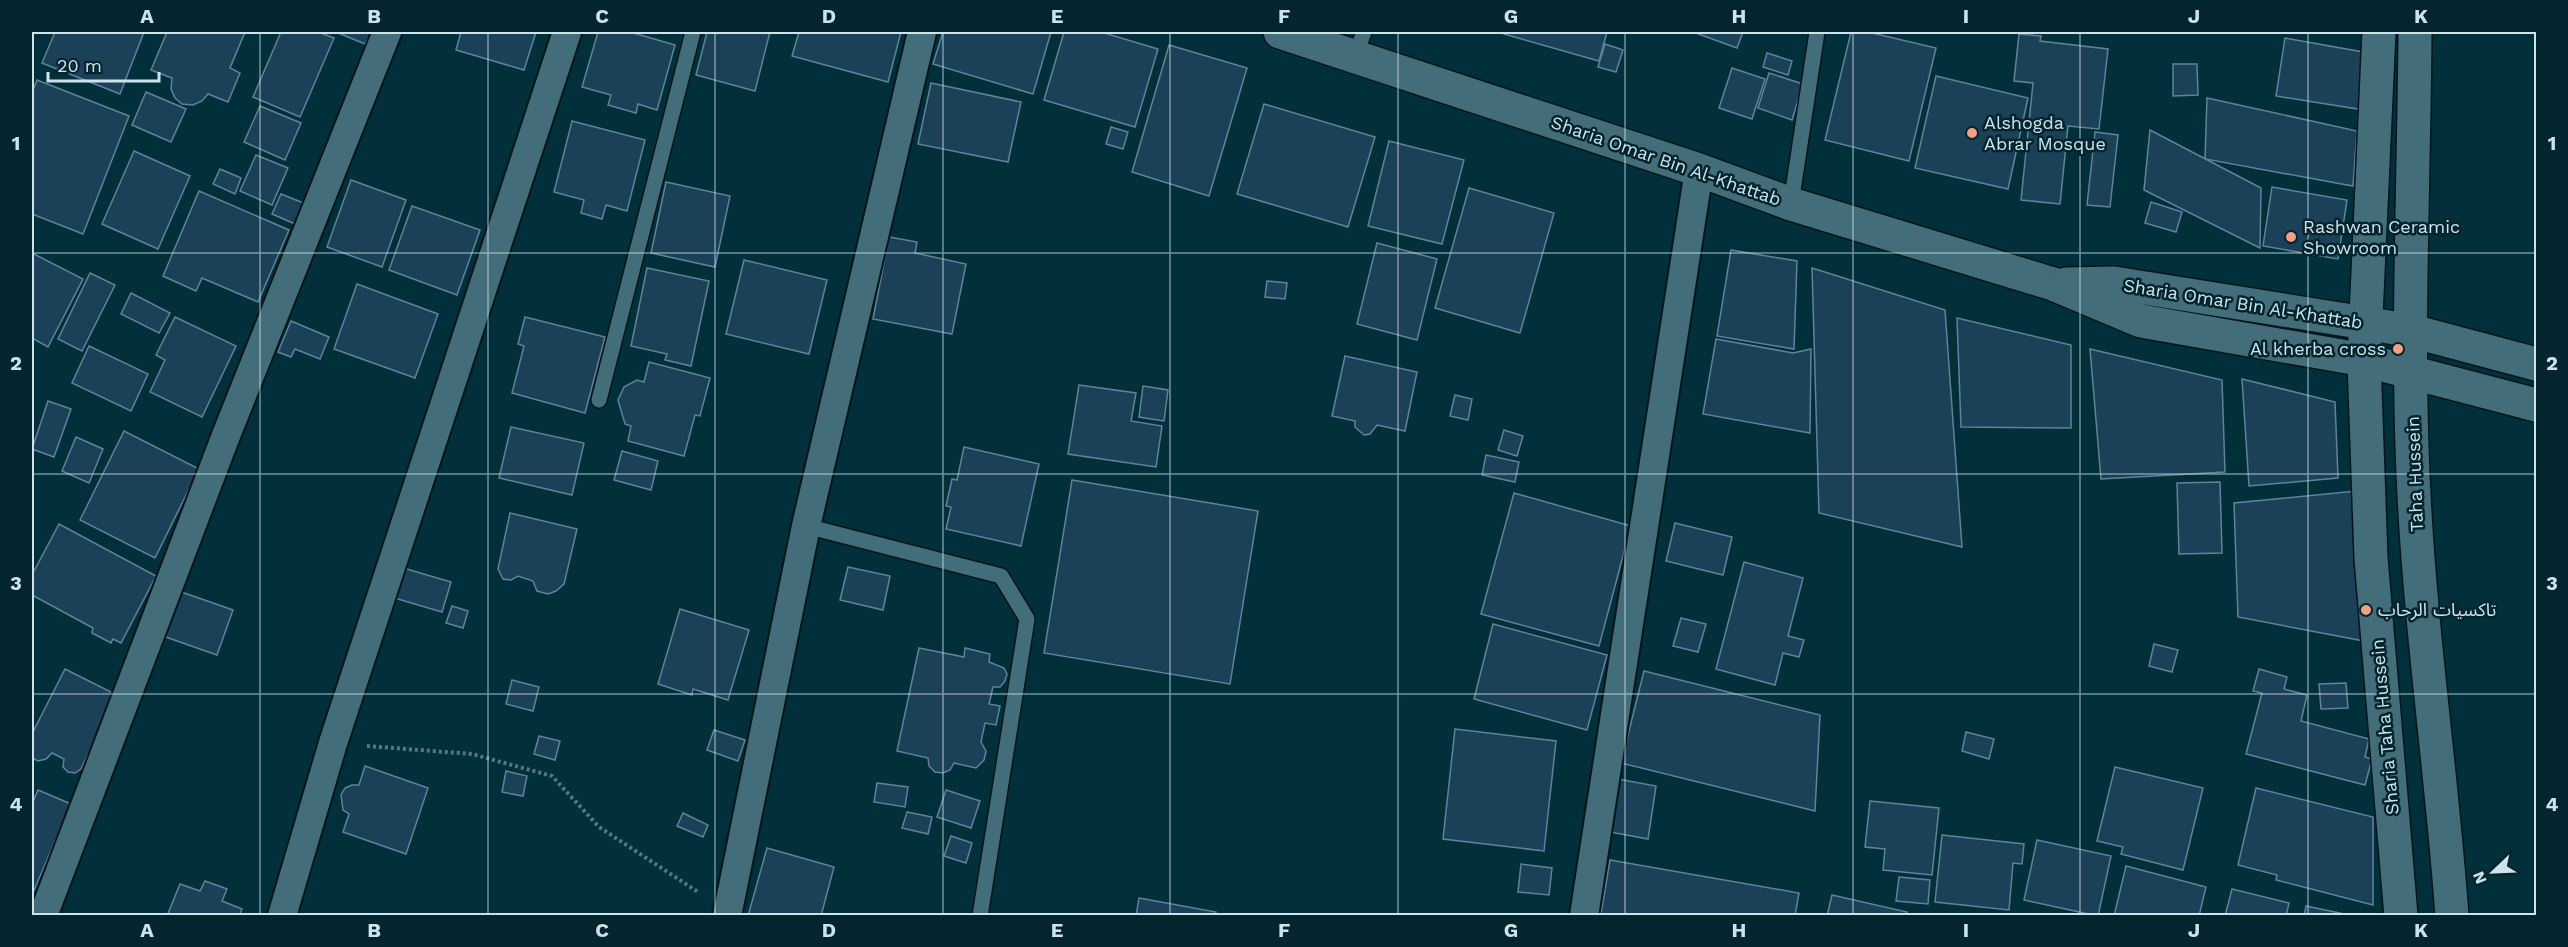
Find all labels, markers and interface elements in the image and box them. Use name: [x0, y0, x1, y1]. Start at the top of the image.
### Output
text: A: [140, 4, 154, 28]
text: B: [367, 4, 381, 28]
text: C: [595, 4, 609, 28]
text: D: [822, 4, 836, 28]
text: E: [1051, 4, 1063, 28]
text: F: [1278, 4, 1290, 28]
text: G: [1504, 4, 1518, 28]
text: H: [1732, 4, 1746, 28]
text: I: [1963, 4, 1969, 28]
text: J: [2188, 4, 2200, 28]
text: K: [2414, 4, 2428, 28]
scale bar: [48, 45, 159, 83]
text: 20 m: [57, 55, 102, 76]
street label: Sharia Omar Bin Al-Khattab: [1548, 111, 1784, 210]
place label: Alshogda Abrar Mosque: [1984, 112, 2106, 154]
marker: Alshogda Abrar Mosque: [1965, 126, 1979, 140]
text: 1: [12, 131, 20, 155]
text: 1: [2548, 131, 2556, 155]
place label: Rashwan Ceramic Showroom: [2303, 216, 2460, 258]
marker: Rashwan Ceramic Showroom: [2284, 230, 2298, 244]
street label: Sharia Omar Bin Al-Khattab: [2122, 274, 2364, 333]
place label: Al kherba cross: [2250, 338, 2386, 359]
marker: Al kherba cross: [2391, 342, 2405, 356]
text: 2: [10, 351, 22, 375]
text: 2: [2546, 351, 2558, 375]
street label: Taha Hussein: [2402, 416, 2427, 532]
text: 3: [10, 571, 22, 595]
text: 3: [2546, 571, 2558, 595]
place label: تاكسيات الرحاب: [2378, 599, 2496, 621]
marker: تاكسيات الرحاب: [2359, 603, 2373, 617]
street label: Sharia Taha Hussein: [2366, 638, 2403, 816]
text: 4: [10, 792, 23, 816]
text: 4: [2546, 792, 2559, 816]
north arrow: [2463, 842, 2523, 902]
text: N: [2469, 868, 2491, 887]
text: A: [140, 918, 154, 942]
text: B: [367, 918, 381, 942]
text: C: [595, 918, 609, 942]
text: D: [822, 918, 836, 942]
text: E: [1051, 918, 1063, 942]
text: F: [1278, 918, 1290, 942]
text: G: [1504, 918, 1518, 942]
text: H: [1732, 918, 1746, 942]
text: I: [1963, 918, 1969, 942]
text: J: [2188, 918, 2200, 942]
text: K: [2414, 918, 2428, 942]

